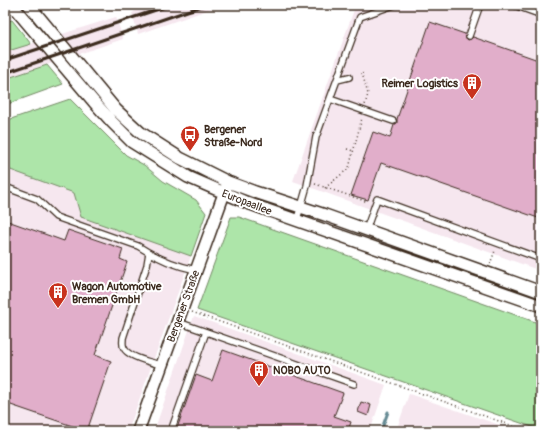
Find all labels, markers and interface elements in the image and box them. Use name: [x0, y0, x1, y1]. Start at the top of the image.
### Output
building icon: Reimer Logistics: [461, 72, 483, 100]
place label: Reimer Logistics: [382, 77, 458, 90]
place label: Bergener Straße-Nord: [204, 123, 262, 149]
bus stop icon: Bergener Straße-Nord: [179, 124, 201, 152]
street label: Europaallee: [220, 187, 274, 218]
street label: Bergener Straße: [164, 268, 203, 344]
place label: Wagon Automotive Bremen GmbH: [72, 280, 162, 306]
building icon: Wagon Automotive Bremen GmbH: [47, 281, 69, 309]
building icon: NOBO AUTO: [248, 359, 270, 387]
place label: NOBO AUTO: [273, 364, 331, 377]

